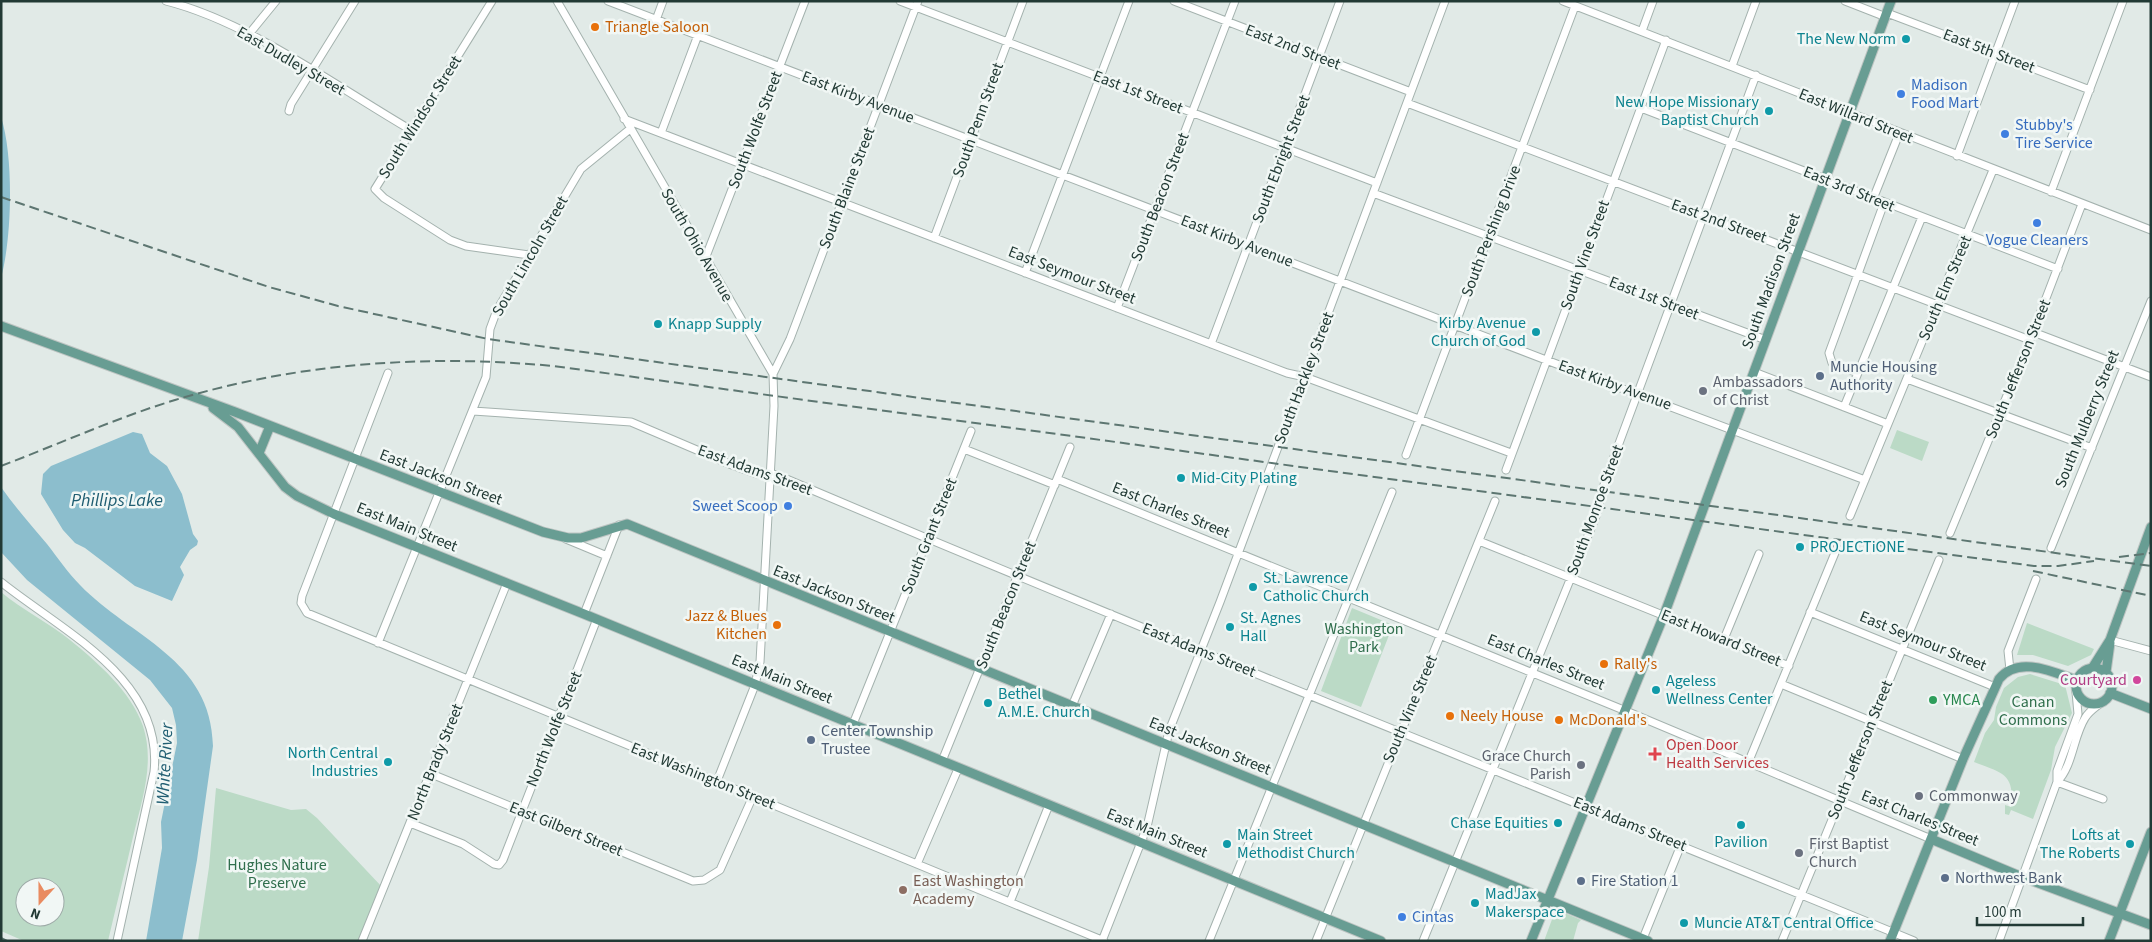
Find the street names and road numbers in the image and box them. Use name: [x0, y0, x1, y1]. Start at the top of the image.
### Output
street label: East 2nd Street: [1242, 19, 1344, 75]
street label: East Dudley Street: [233, 21, 350, 101]
street label: East 5th Street: [1940, 23, 2039, 79]
street label: South Windsor Street: [373, 51, 467, 183]
street label: South Penn Street: [947, 59, 1009, 180]
street label: East Kirby Avenue: [799, 65, 918, 129]
street label: East 1st Street: [1090, 65, 1187, 119]
street label: South Wolfe Street: [722, 67, 788, 192]
street label: East Willard Street: [1795, 83, 1917, 149]
street label: South Ebright Street: [1246, 91, 1316, 226]
street label: South Blaine Street: [814, 123, 881, 252]
street label: South Beacon Street: [1125, 129, 1195, 264]
street label: East 3rd Street: [1800, 161, 1899, 218]
street label: South Pershing Drive: [1456, 162, 1526, 300]
street label: South Ohio Avenue: [656, 184, 738, 306]
street label: South Lincoln Street: [487, 191, 574, 320]
street label: East 2nd Street: [1668, 194, 1770, 249]
street label: South Vine Street: [1555, 196, 1615, 313]
street label: East Kirby Avenue: [1178, 209, 1297, 273]
street label: South Madison Street: [1736, 209, 1806, 352]
street label: South Elm Street: [1913, 231, 1977, 344]
street label: East Seymour Street: [1005, 241, 1140, 310]
street label: East 1st Street: [1606, 271, 1703, 325]
street label: South Jefferson Street: [1980, 295, 2056, 442]
street label: South Hackley Street: [1269, 308, 1340, 447]
street label: South Mulberry Street: [2049, 346, 2125, 491]
street label: East Kirby Avenue: [1555, 354, 1675, 416]
street label: East Adams Street: [695, 439, 816, 501]
street label: South Monroe Street: [1561, 441, 1629, 578]
street label: East Jackson Street: [376, 443, 506, 511]
street label: South Grant Street: [896, 474, 963, 598]
street label: East Charles Street: [1109, 476, 1234, 544]
street label: East Main Street: [353, 497, 461, 557]
street label: South Beacon Street: [970, 537, 1042, 672]
street label: East Jackson Street: [770, 559, 899, 629]
street label: East Howard Street: [1658, 604, 1785, 672]
street label: East Seymour Street: [1856, 606, 1990, 677]
street label: East Adams Street: [1139, 617, 1259, 683]
street label: East Charles Street: [1484, 628, 1609, 696]
street label: East Main Street: [728, 649, 836, 709]
street label: South Vine Street: [1377, 651, 1443, 766]
street label: North Wolfe Street: [521, 667, 587, 790]
street label: South Jefferson Street: [1822, 676, 1898, 823]
street label: North Brady Street: [402, 700, 469, 824]
street label: East Jackson Street: [1146, 711, 1275, 781]
street label: East Washington Street: [628, 737, 779, 815]
street label: East Charles Street: [1858, 784, 1983, 852]
street label: East Adams Street: [1570, 791, 1690, 857]
street label: East Gilbert Street: [506, 796, 626, 862]
street label: East Main Street: [1103, 803, 1211, 863]

